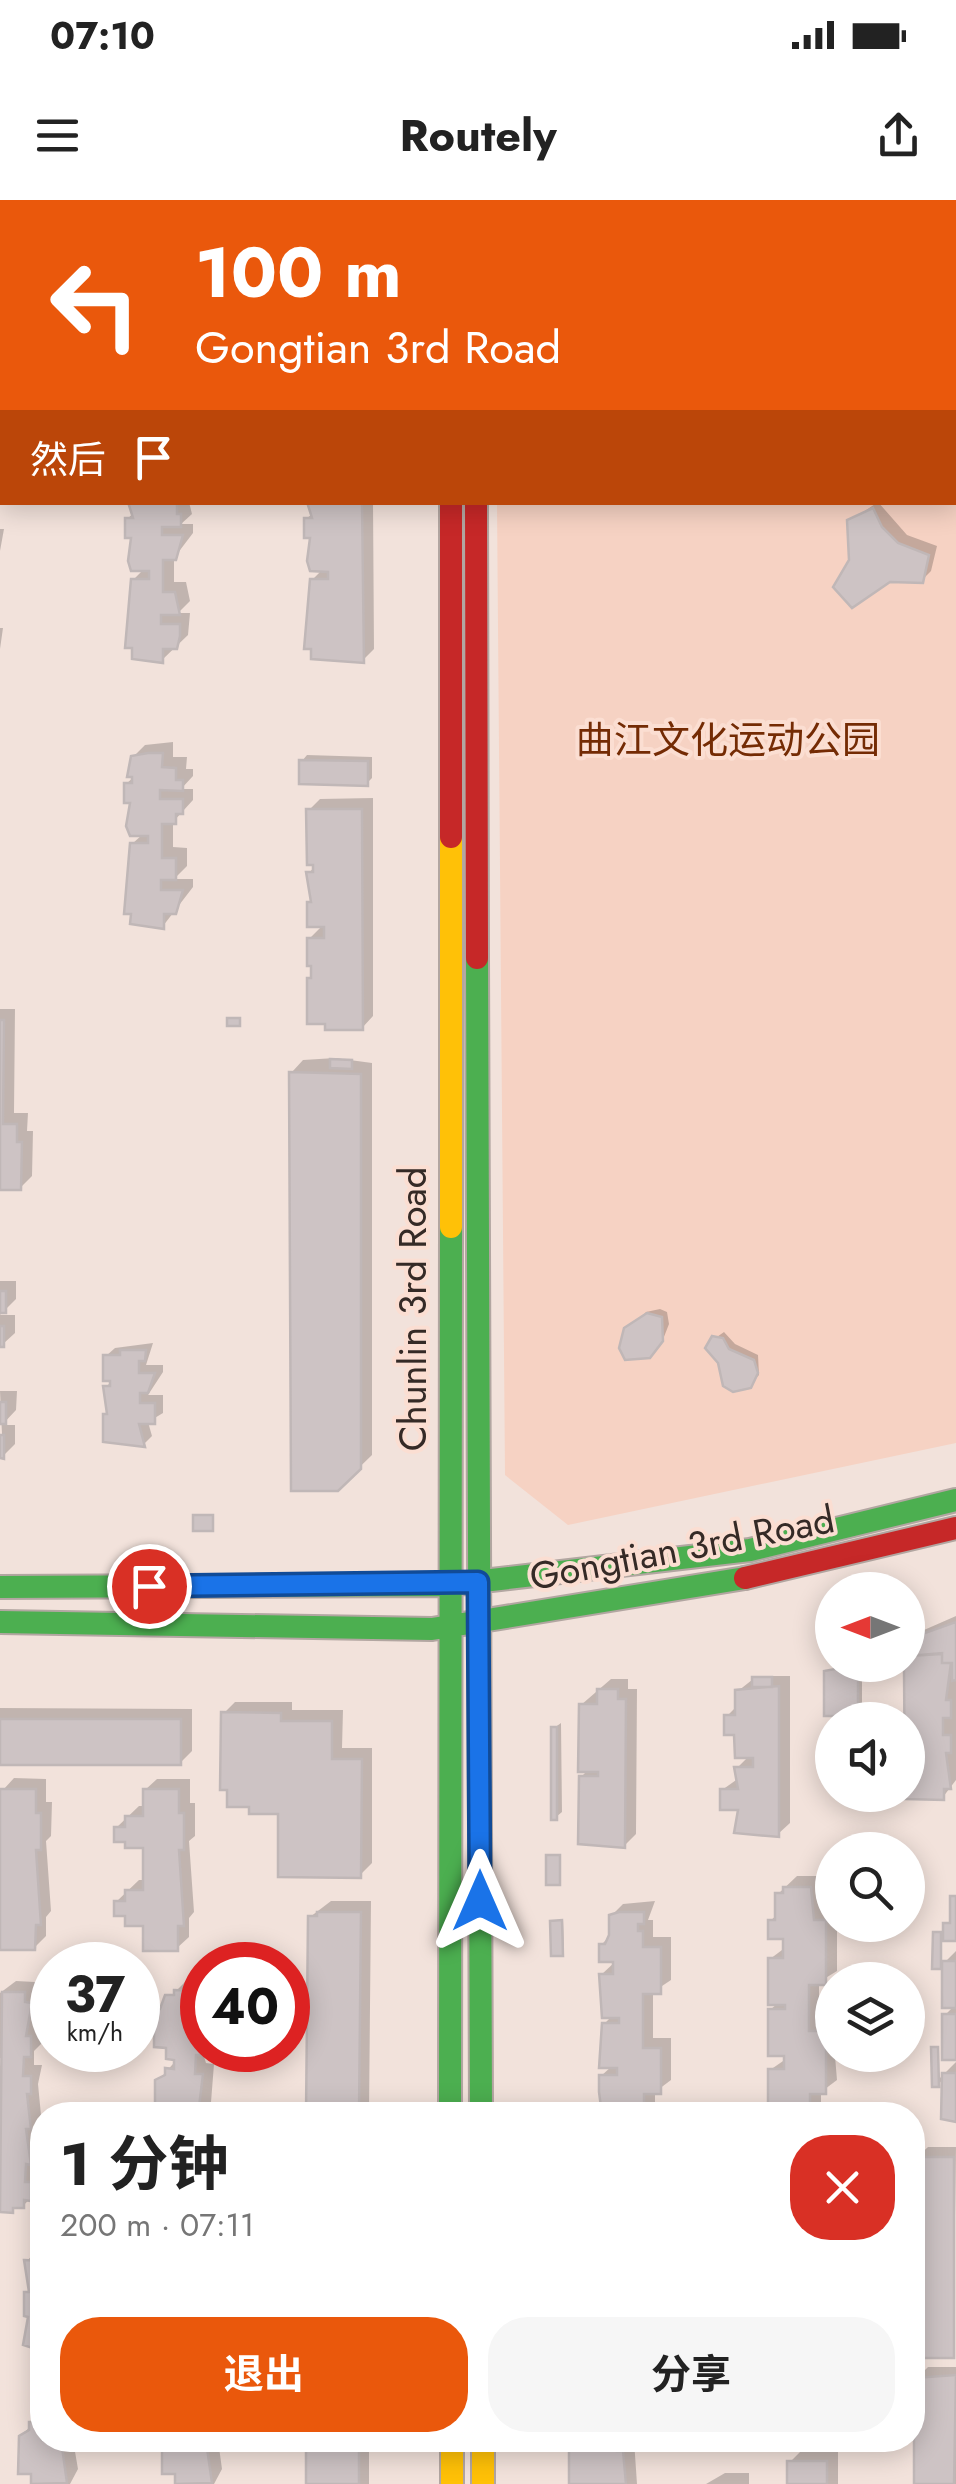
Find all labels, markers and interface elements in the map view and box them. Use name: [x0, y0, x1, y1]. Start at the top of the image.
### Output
text: 07:10: [50, 8, 155, 63]
text: Routely: [399, 103, 557, 168]
icon: menu: [30, 108, 85, 163]
icon: share: [871, 108, 926, 163]
text: 100 m: [195, 222, 402, 323]
icon: left: [30, 240, 160, 370]
text: Gongtian 3rd Road: [195, 315, 561, 380]
icon: arrive: [126, 430, 181, 485]
text: 然后: [30, 432, 106, 487]
park label: 曲江文化运动公园: [576, 712, 880, 767]
street label: Chunlin 3rd Road: [385, 1167, 440, 1451]
street label: Gongtian 3rd Road: [525, 1491, 839, 1604]
pin: [107, 1544, 192, 1629]
icon: arrive: [122, 1559, 177, 1614]
north arrow: [815, 1572, 925, 1682]
map controls: [815, 1572, 925, 2072]
button: sound: [815, 1702, 925, 1812]
button: search: [815, 1832, 925, 1942]
position arrow: [428, 1849, 532, 1953]
speed limit sign: 40: [180, 1942, 310, 2072]
text: 37: [65, 1958, 125, 2031]
button: layers: [815, 1962, 925, 2072]
text: km/h: [67, 2014, 123, 2050]
text: 1 分钟: [60, 2121, 229, 2208]
button: close: [790, 2135, 895, 2240]
text: 200 m · 07:11: [60, 2202, 254, 2248]
button: 退出: [60, 2317, 468, 2432]
button: 分享: [488, 2317, 895, 2432]

